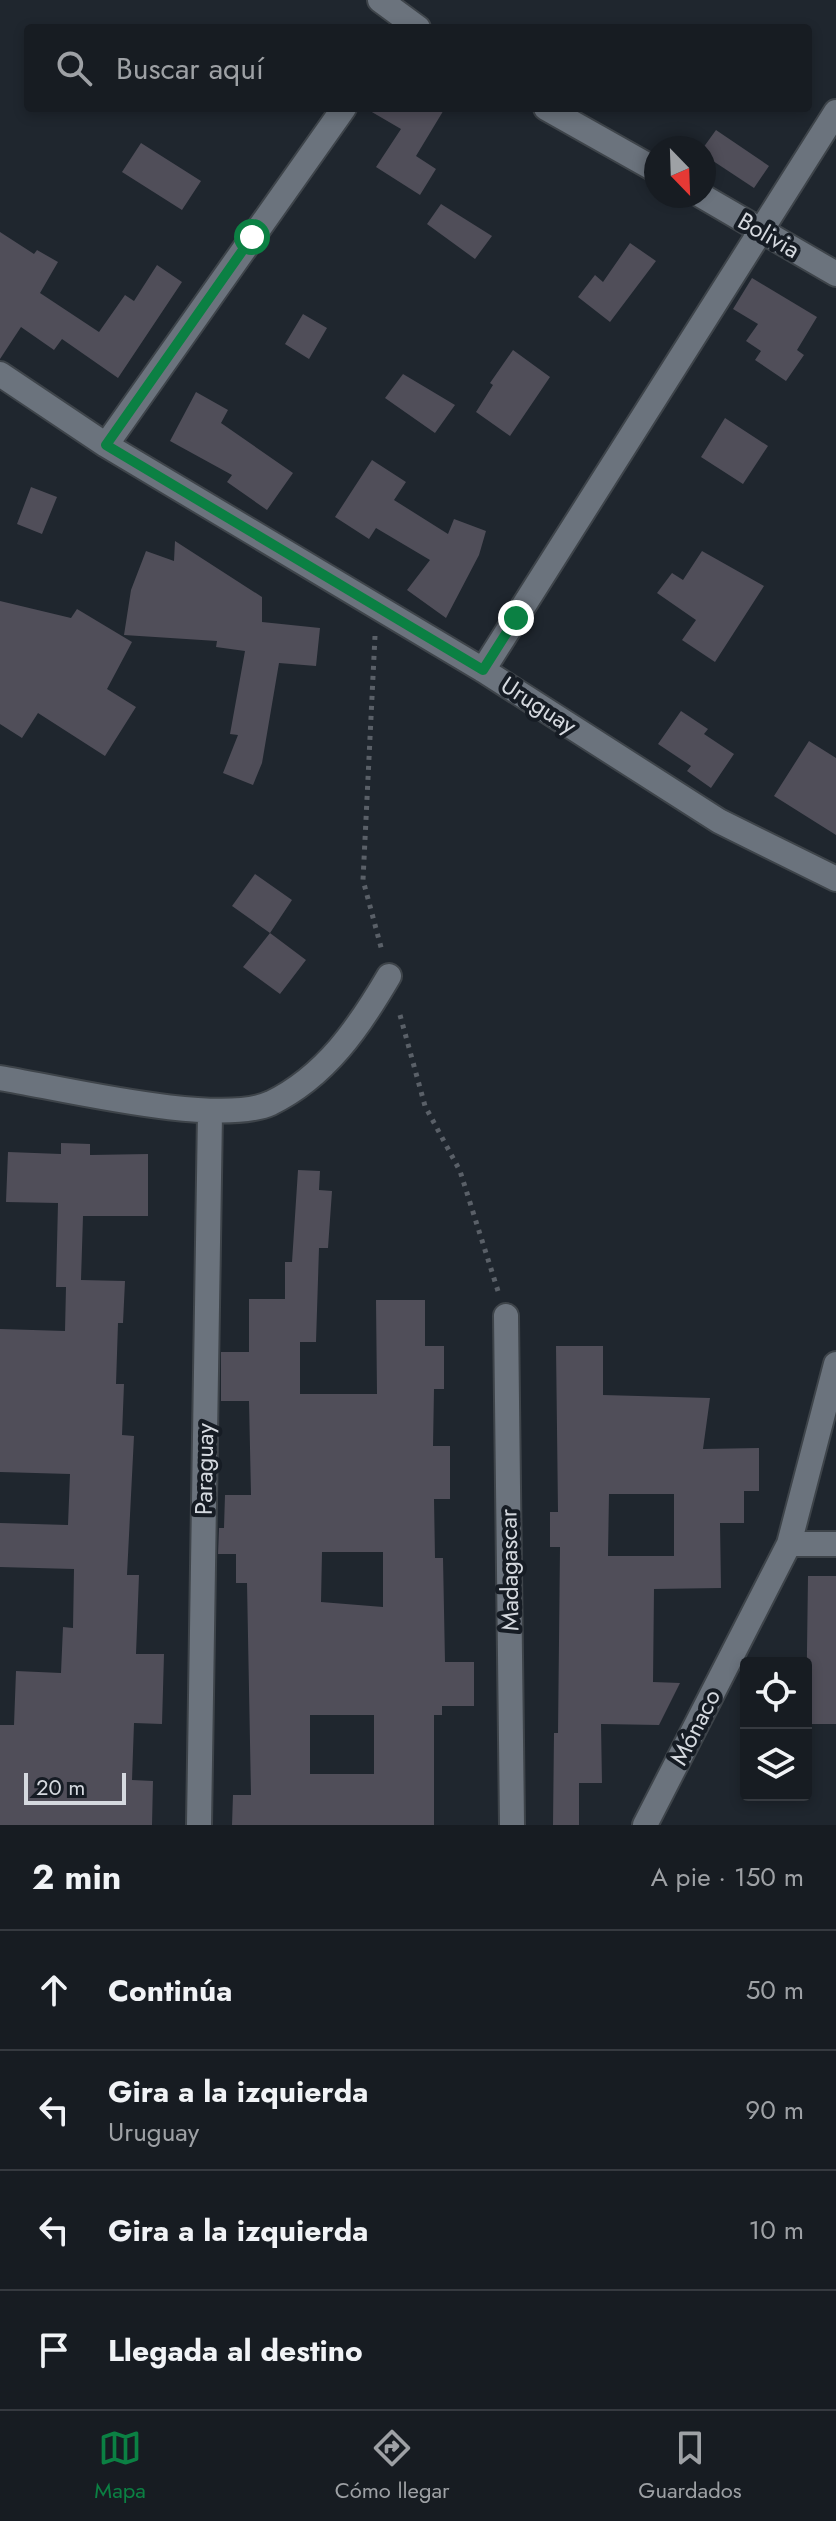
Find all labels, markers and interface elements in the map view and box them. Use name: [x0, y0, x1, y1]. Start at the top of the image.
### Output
search box: [24, 24, 812, 112]
icon: search: [52, 46, 96, 90]
text: Buscar aquí: [116, 47, 264, 90]
north arrow: [644, 136, 716, 208]
street label: Bolivia: [731, 203, 807, 267]
route start: [234, 219, 270, 255]
route end: [498, 600, 534, 636]
street label: Uruguay: [494, 667, 584, 743]
street label: Paraguay: [186, 1422, 222, 1515]
street label: Madagascar: [490, 1508, 528, 1631]
map controls: [740, 1657, 812, 1801]
button: locate: [740, 1657, 812, 1729]
street label: Mónaco: [661, 1683, 729, 1771]
button: layers: [740, 1729, 812, 1801]
scale bar: [24, 1769, 126, 1805]
text: 20 m: [36, 1771, 85, 1803]
text: 2 min: [32, 1853, 121, 1902]
text: A pie · 150 m: [651, 1858, 804, 1896]
icon: ahead: [32, 1968, 76, 2012]
text: Continúa: [108, 1969, 232, 2012]
text: 50 m: [746, 1971, 804, 2009]
text: Gira a la izquierda: [108, 2070, 368, 2113]
icon: left: [32, 2088, 76, 2132]
text: 90 m: [745, 2091, 804, 2129]
text: Uruguay: [108, 2113, 199, 2151]
icon: left: [32, 2208, 76, 2252]
text: Gira a la izquierda: [108, 2209, 368, 2252]
text: 10 m: [749, 2211, 804, 2249]
icon: arrive: [32, 2328, 76, 2372]
text: Llegada al destino: [108, 2329, 363, 2372]
tab: Mapa: [94, 2426, 146, 2506]
tab: Cómo llegar: [335, 2426, 450, 2506]
tab: Guardados: [638, 2426, 742, 2506]

